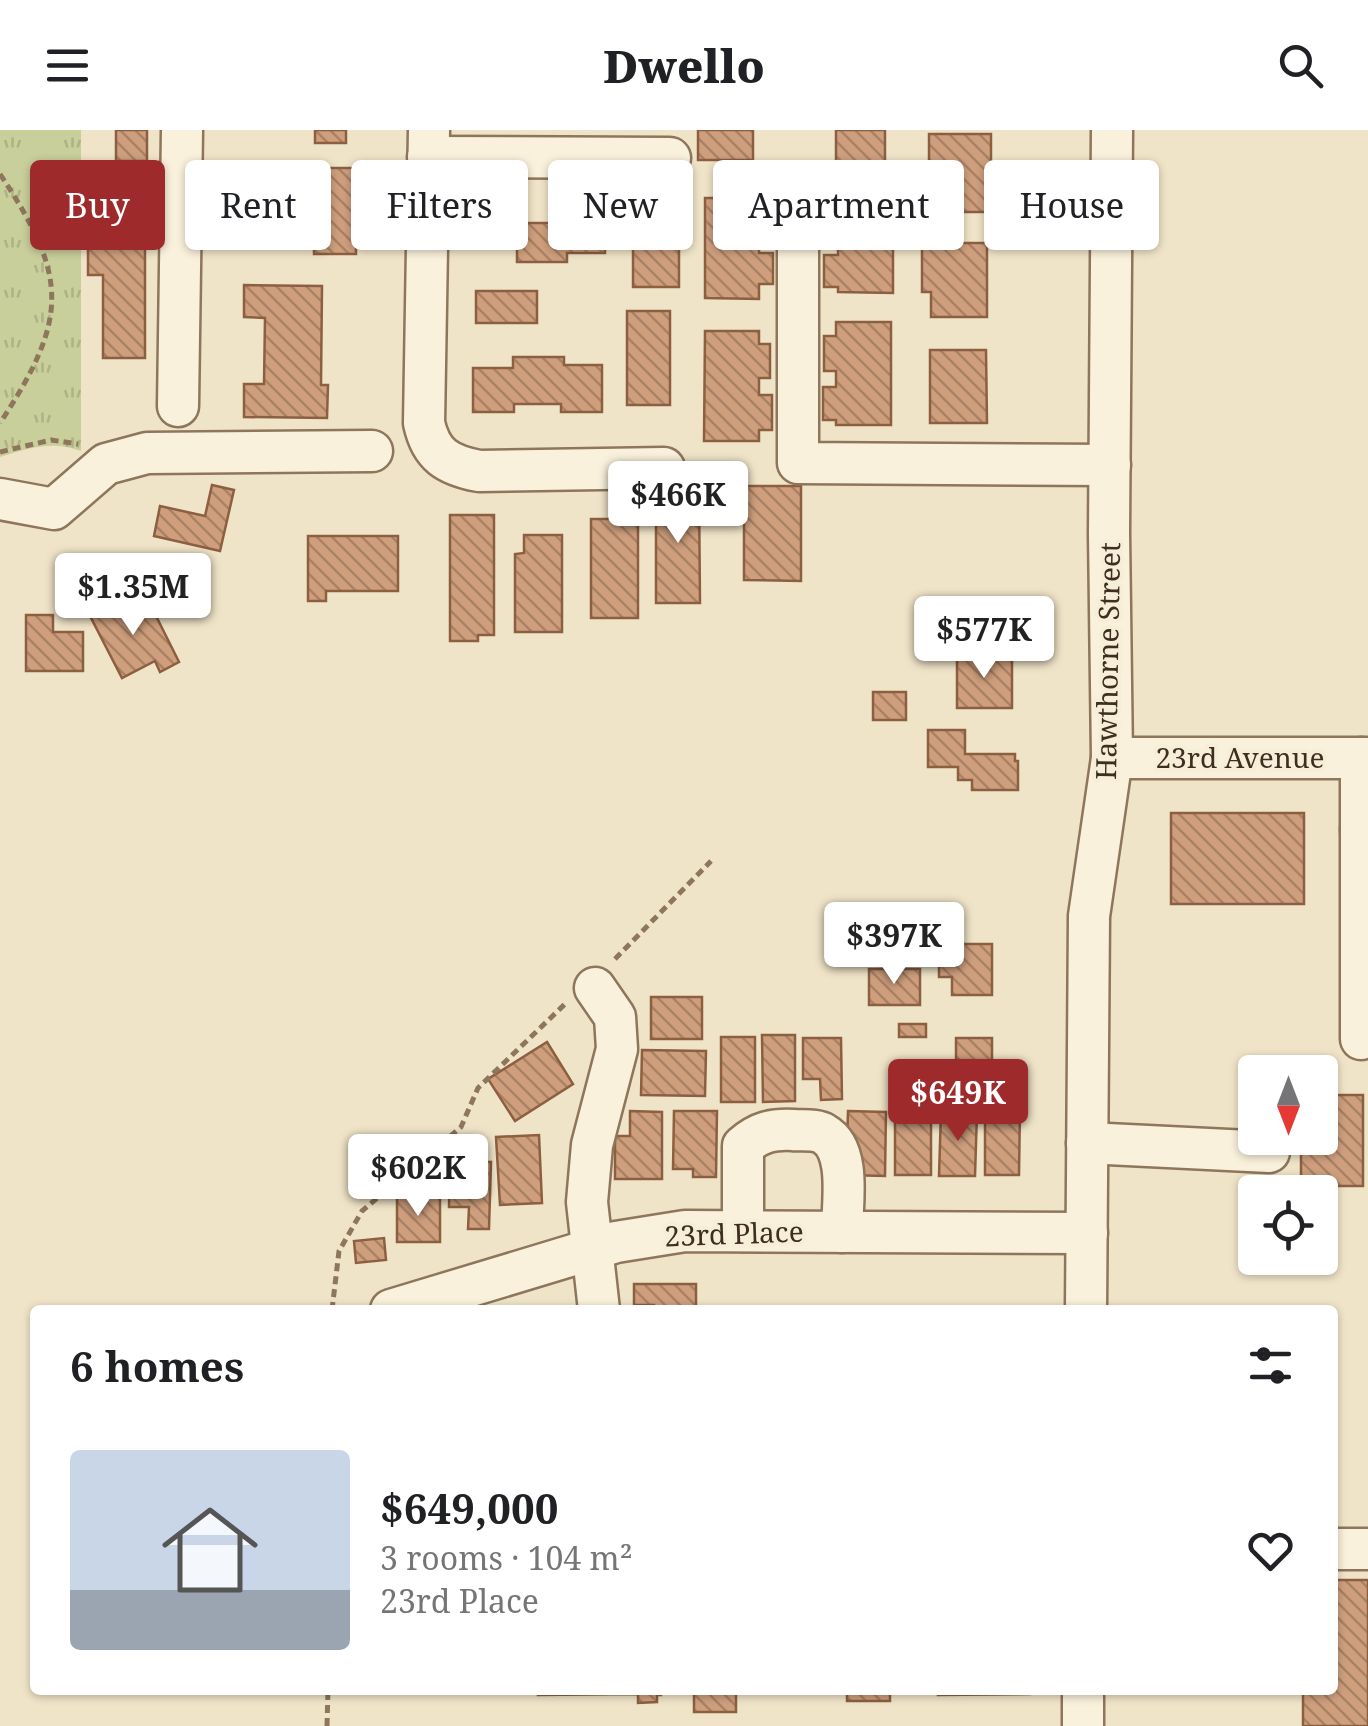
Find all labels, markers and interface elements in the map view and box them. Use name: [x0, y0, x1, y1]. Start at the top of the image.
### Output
text: Dwello: [603, 35, 765, 96]
icon: menu: [40, 38, 95, 93]
icon: search: [1273, 38, 1328, 93]
chip: Buy: [30, 160, 165, 250]
chip: Rent: [185, 160, 331, 250]
chip: Filters: [351, 160, 528, 250]
chip: New: [548, 160, 693, 250]
chip: Apartment: [713, 160, 964, 250]
chip: House: [984, 160, 1159, 250]
pin: $466K: [608, 461, 748, 546]
text: $466K: [630, 472, 726, 515]
street label: Hawthorne Street: [1086, 542, 1128, 780]
pin: $1.35M: [52, 553, 214, 638]
text: $1.35M: [77, 564, 189, 607]
pin: $577K: [914, 596, 1054, 681]
text: $577K: [936, 607, 1032, 650]
street label: 23rd Avenue: [1155, 738, 1325, 776]
pin: $397K: [824, 902, 964, 987]
text: $397K: [846, 913, 942, 956]
north arrow: [1238, 1055, 1338, 1155]
map controls: [1238, 1055, 1338, 1275]
pin: $649K: [888, 1059, 1028, 1144]
text: $649K: [910, 1070, 1006, 1113]
pin: $602K: [348, 1134, 488, 1219]
text: $602K: [370, 1145, 466, 1188]
button: locate: [1238, 1175, 1338, 1275]
street label: 23rd Place: [664, 1212, 804, 1254]
text: 6 homes: [70, 1337, 244, 1394]
icon: filters: [1243, 1338, 1298, 1393]
text: $649,000: [380, 1479, 558, 1536]
icon: home: [150, 1490, 270, 1610]
icon: heart: [1243, 1523, 1298, 1578]
text: 3 rooms · 104 m²: [380, 1536, 633, 1579]
text: 23rd Place: [380, 1579, 539, 1622]

